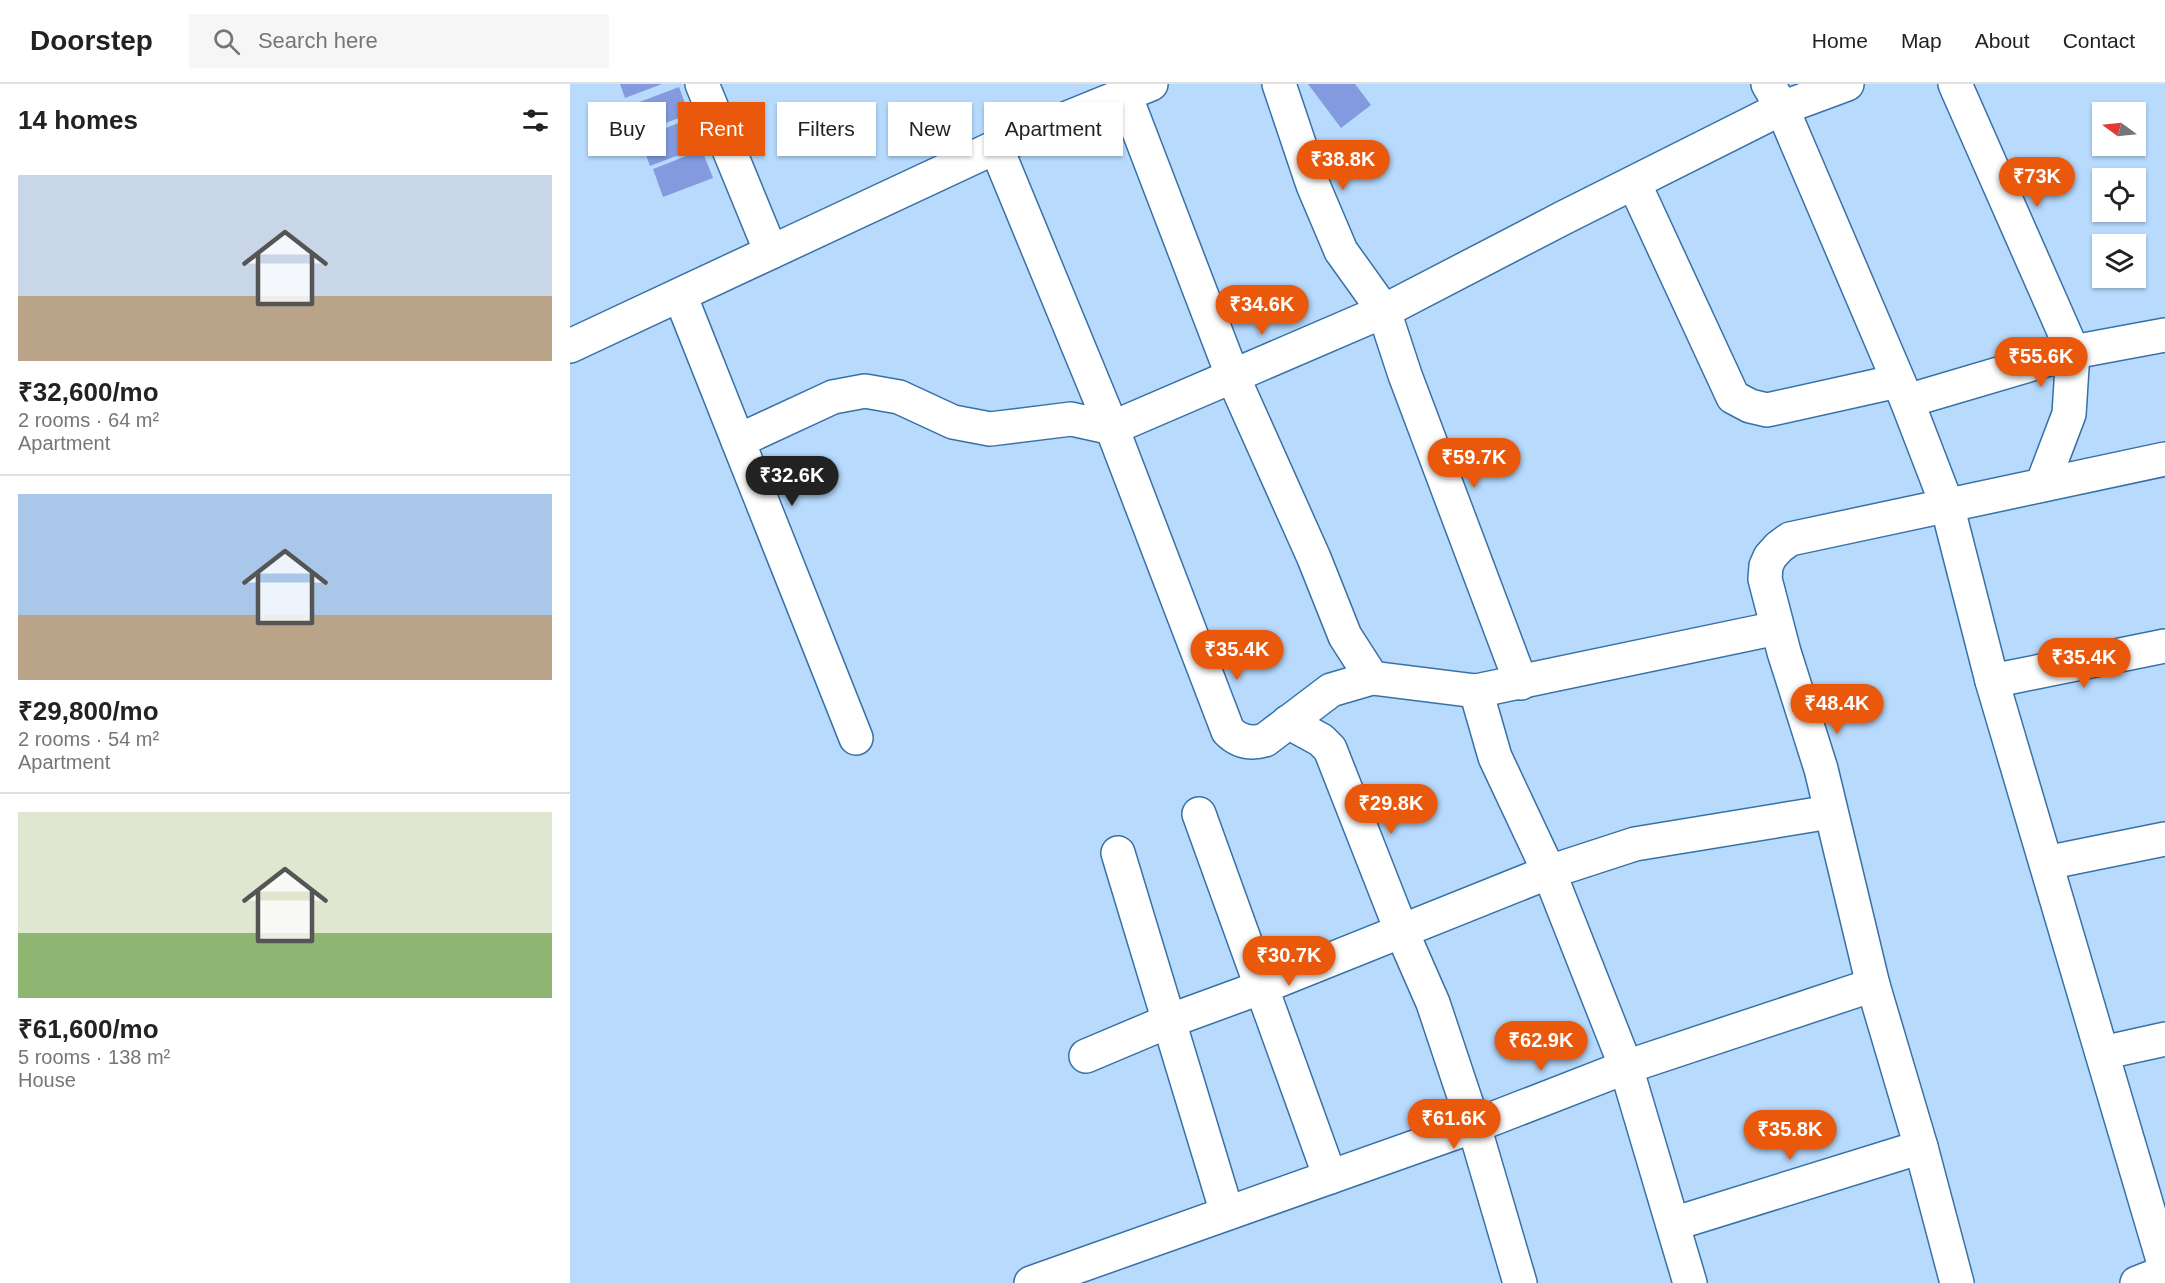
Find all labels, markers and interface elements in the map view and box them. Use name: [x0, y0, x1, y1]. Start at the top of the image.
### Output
search box: [189, 14, 609, 68]
text: Doorstep: [30, 25, 153, 56]
icon: search: [210, 25, 243, 58]
text: Search here: [258, 28, 378, 53]
text: Home: [1812, 29, 1868, 52]
text: Map: [1901, 29, 1942, 52]
text: About: [1975, 29, 2030, 52]
text: Contact: [2063, 29, 2135, 52]
chip: Buy: [588, 102, 666, 156]
chip: Rent: [678, 102, 765, 156]
chip: Filters: [777, 102, 876, 156]
chip: New: [888, 102, 972, 156]
chip: Apartment: [984, 102, 1123, 156]
north arrow: [2092, 102, 2146, 156]
map controls: [2092, 102, 2146, 288]
icon: filters: [519, 104, 552, 137]
text: 14 homes: [18, 105, 138, 135]
pin: ₹38.8K: [1294, 140, 1392, 191]
text: ₹38.8K: [1311, 148, 1375, 170]
pin: ₹73K: [2001, 157, 2073, 208]
text: ₹73K: [2013, 165, 2061, 187]
button: locate: [2092, 168, 2146, 222]
icon: home: [231, 214, 339, 322]
button: layers: [2092, 234, 2146, 288]
pin: ₹34.6K: [1213, 285, 1311, 336]
text: ₹34.6K: [1230, 293, 1294, 315]
pin: ₹55.6K: [1992, 337, 2090, 388]
text: ₹55.6K: [2009, 345, 2073, 367]
text: ₹32,600/mo: [18, 377, 159, 407]
text: 2 rooms · 64 m²: [18, 409, 159, 431]
text: Apartment: [18, 432, 110, 454]
pin: ₹59.7K: [1425, 438, 1523, 489]
text: ₹59.7K: [1442, 446, 1506, 468]
pin: ₹32.6K: [743, 456, 841, 507]
text: ₹32.6K: [760, 464, 824, 486]
icon: home: [231, 533, 339, 641]
pin: ₹35.4K: [1188, 630, 1286, 681]
text: ₹35.4K: [1205, 638, 1269, 660]
pin: ₹35.4K: [2035, 638, 2133, 689]
text: ₹35.4K: [2052, 646, 2116, 668]
pin: ₹48.4K: [1788, 684, 1886, 735]
text: ₹48.4K: [1805, 692, 1869, 714]
text: ₹29,800/mo: [18, 696, 159, 726]
text: 2 rooms · 54 m²: [18, 728, 159, 750]
text: Apartment: [18, 751, 110, 773]
pin: ₹29.8K: [1342, 784, 1440, 835]
text: ₹29.8K: [1359, 792, 1423, 814]
icon: home: [231, 851, 339, 959]
pin: ₹30.7K: [1240, 936, 1338, 987]
text: ₹30.7K: [1257, 944, 1321, 966]
text: ₹61,600/mo: [18, 1014, 159, 1044]
pin: ₹62.9K: [1492, 1021, 1590, 1072]
text: ₹62.9K: [1509, 1029, 1573, 1051]
text: 5 rooms · 138 m²: [18, 1046, 170, 1068]
text: House: [18, 1069, 76, 1091]
pin: ₹61.6K: [1405, 1099, 1503, 1150]
text: ₹61.6K: [1422, 1107, 1486, 1129]
pin: ₹35.8K: [1741, 1110, 1839, 1161]
text: ₹35.8K: [1758, 1118, 1822, 1140]

